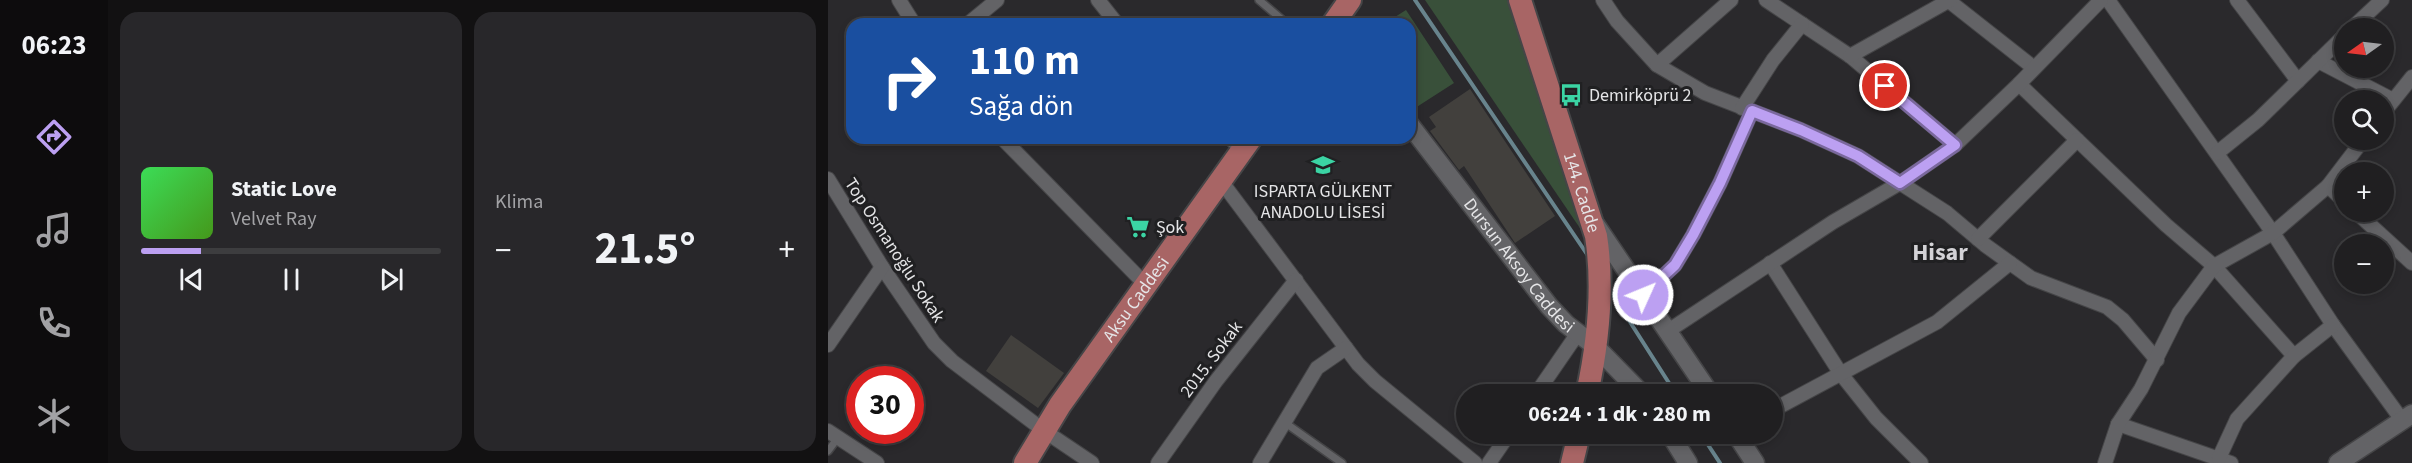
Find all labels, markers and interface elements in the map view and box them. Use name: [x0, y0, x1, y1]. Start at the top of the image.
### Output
north arrow: [2334, 18, 2394, 78]
map controls: [2334, 18, 2394, 294]
text: 06:23: [21, 26, 87, 65]
text: 110 m: [969, 31, 1080, 91]
icon: right: [870, 42, 948, 120]
pin: [1859, 60, 1910, 111]
icon: arrive: [1868, 69, 1901, 102]
bus stop icon: Demirköprü 2: [1558, 82, 1584, 108]
place label: Demirköprü 2: [1589, 83, 1692, 108]
text: Sağa dön: [969, 87, 1074, 126]
button: search: [2334, 90, 2394, 150]
icon: directions: [33, 116, 75, 158]
street label: 144. Cadde: [1557, 149, 1606, 236]
school or university icon: ISPARTA GÜLKENT ANADOLU LİSESİ: [1310, 152, 1336, 178]
button: +: [2334, 162, 2394, 222]
text: Static Love: [231, 173, 337, 205]
street label: Top Osmanoğlu Sokak: [838, 173, 951, 328]
place label: ISPARTA GÜLKENT ANADOLU LİSESİ: [1254, 179, 1393, 225]
text: Klima: [495, 188, 543, 216]
street label: Dursun Aksoy Caddesi: [1458, 193, 1580, 339]
text: Velvet Ray: [231, 205, 317, 233]
icon: music: [33, 209, 75, 251]
supermarket icon: Şok: [1125, 214, 1151, 240]
place label: Şok: [1156, 215, 1184, 240]
text: 21.5°: [594, 217, 696, 281]
text: −: [495, 227, 511, 274]
text: +: [779, 227, 795, 274]
button: −: [2334, 234, 2394, 294]
district label: Hisar: [1912, 235, 1968, 270]
street label: Aksu Caddesi: [1097, 251, 1175, 347]
icon: previous: [175, 263, 208, 296]
icon: pause: [275, 263, 308, 296]
icon: next: [375, 263, 408, 296]
position arrow: [1611, 263, 1675, 327]
icon: phone: [33, 302, 75, 344]
street label: 2015. Sokak: [1174, 316, 1248, 403]
speed limit sign: 30: [846, 366, 924, 444]
icon: climate: [33, 395, 75, 437]
text: 06:24 · 1 dk · 280 m: [1528, 398, 1711, 430]

